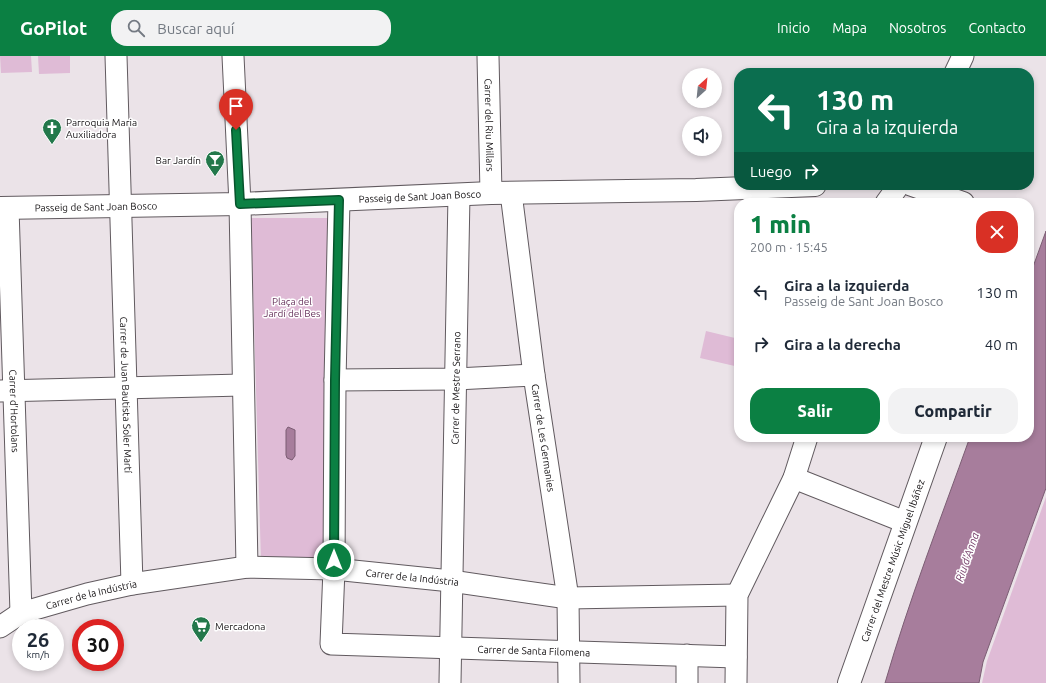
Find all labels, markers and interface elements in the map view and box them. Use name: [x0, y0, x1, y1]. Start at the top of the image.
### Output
search box: [111, 10, 391, 46]
text: GoPilot: [20, 17, 87, 39]
icon: search: [125, 17, 147, 39]
text: Buscar aquí: [157, 20, 234, 37]
text: Inicio: [777, 20, 810, 36]
text: Mapa: [832, 20, 867, 36]
text: Nosotros: [889, 20, 946, 36]
text: Contacto: [968, 20, 1026, 36]
north arrow: [682, 68, 722, 108]
map controls: [682, 68, 722, 156]
street label: Carrer del Riu Millars: [483, 78, 496, 172]
icon: left: [750, 84, 802, 136]
text: 130 m: [816, 84, 894, 115]
pin: [219, 89, 253, 130]
icon: arrive: [225, 95, 247, 117]
button: sound: [682, 116, 722, 156]
church icon: Parroquia Maria Auxiliadora: [41, 117, 63, 145]
place label: Parroquia Maria Auxiliadora: [66, 117, 137, 140]
text: Gira a la izquierda: [816, 117, 958, 137]
bar icon: Bar Jardín: [204, 149, 226, 177]
place label: Bar Jardín: [156, 155, 201, 166]
icon: right: [800, 160, 822, 182]
text: Luego: [750, 163, 792, 180]
street label: Passeig de Sant Joan Bosco: [358, 188, 481, 204]
street label: Passeig de Sant Joan Bosco: [35, 200, 158, 213]
text: 1 min: [750, 211, 811, 238]
button: close: [976, 211, 1018, 253]
text: 200 m · 15:45: [750, 240, 828, 254]
text: Gira a la izquierda: [784, 277, 910, 294]
icon: left: [750, 281, 772, 303]
text: 130 m: [976, 284, 1018, 301]
text: Passeig de Sant Joan Bosco: [784, 294, 943, 308]
park label: Plaça del Jardí del Bes: [264, 296, 320, 319]
street label: Carrer de Juan Bautista Soler Martí: [118, 316, 134, 474]
street label: Carrer de Mestre Serrano: [449, 331, 462, 445]
icon: right: [750, 333, 772, 355]
text: Gira a la derecha: [784, 336, 901, 353]
text: 40 m: [985, 336, 1018, 353]
street label: Carrer d'Hortolans: [8, 369, 21, 453]
street label: Carrer de Les Germanies: [530, 383, 557, 493]
button: Salir: [750, 388, 880, 434]
button: Compartir: [888, 388, 1018, 434]
street label: Carrer del Mestre Músic Miguel Ibáñez: [859, 477, 926, 643]
water label: Riu d'Anna: [953, 531, 981, 583]
position arrow: [313, 539, 355, 581]
street label: Carrer de la Indústria: [365, 567, 460, 588]
street label: Carrer de la Indústria: [44, 578, 138, 611]
supermarket icon: Mercadona: [190, 615, 212, 643]
speed limit sign: 30: [72, 619, 124, 671]
place label: Mercadona: [215, 621, 265, 632]
text: 26: [27, 628, 49, 651]
street label: Carrer de Santa Filomena: [477, 643, 590, 658]
text: km/h: [26, 649, 50, 660]

